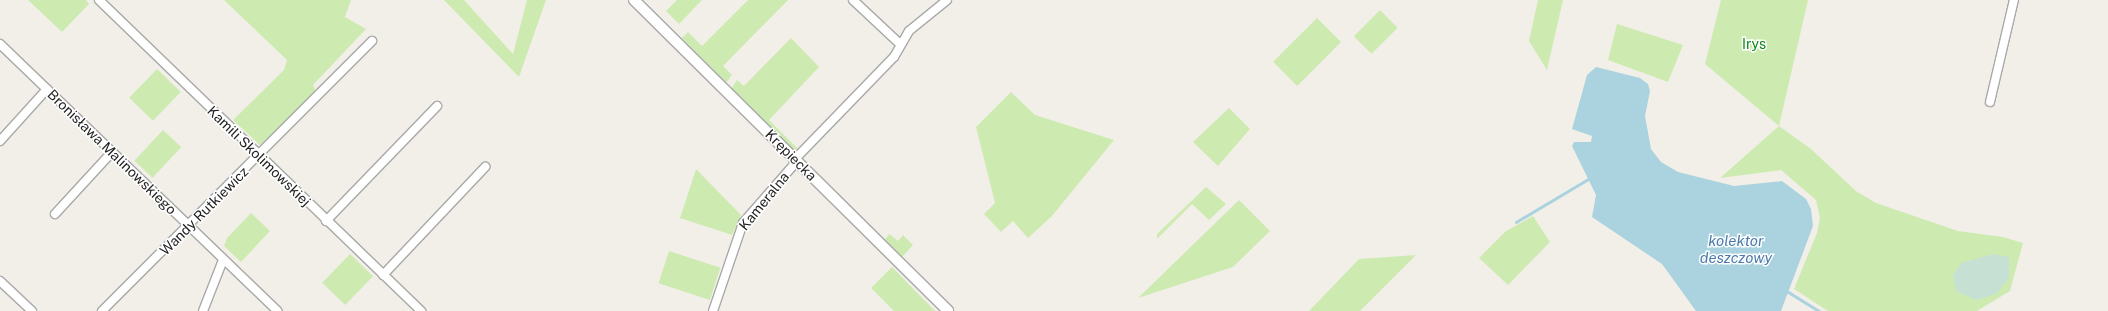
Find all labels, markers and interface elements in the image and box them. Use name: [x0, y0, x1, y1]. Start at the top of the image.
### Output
park label: Irys: [1742, 36, 1766, 52]
street label: Bronisława Malinowskiego: [44, 86, 180, 218]
street label: Kamili Skolimowskiej: [204, 102, 314, 210]
street label: Krępiecka: [762, 126, 820, 184]
street label: Wandy Rutkiewicz: [156, 163, 252, 259]
street label: Kameralna: [735, 168, 793, 234]
water label: kolektor deszczowy: [1700, 231, 1772, 266]

